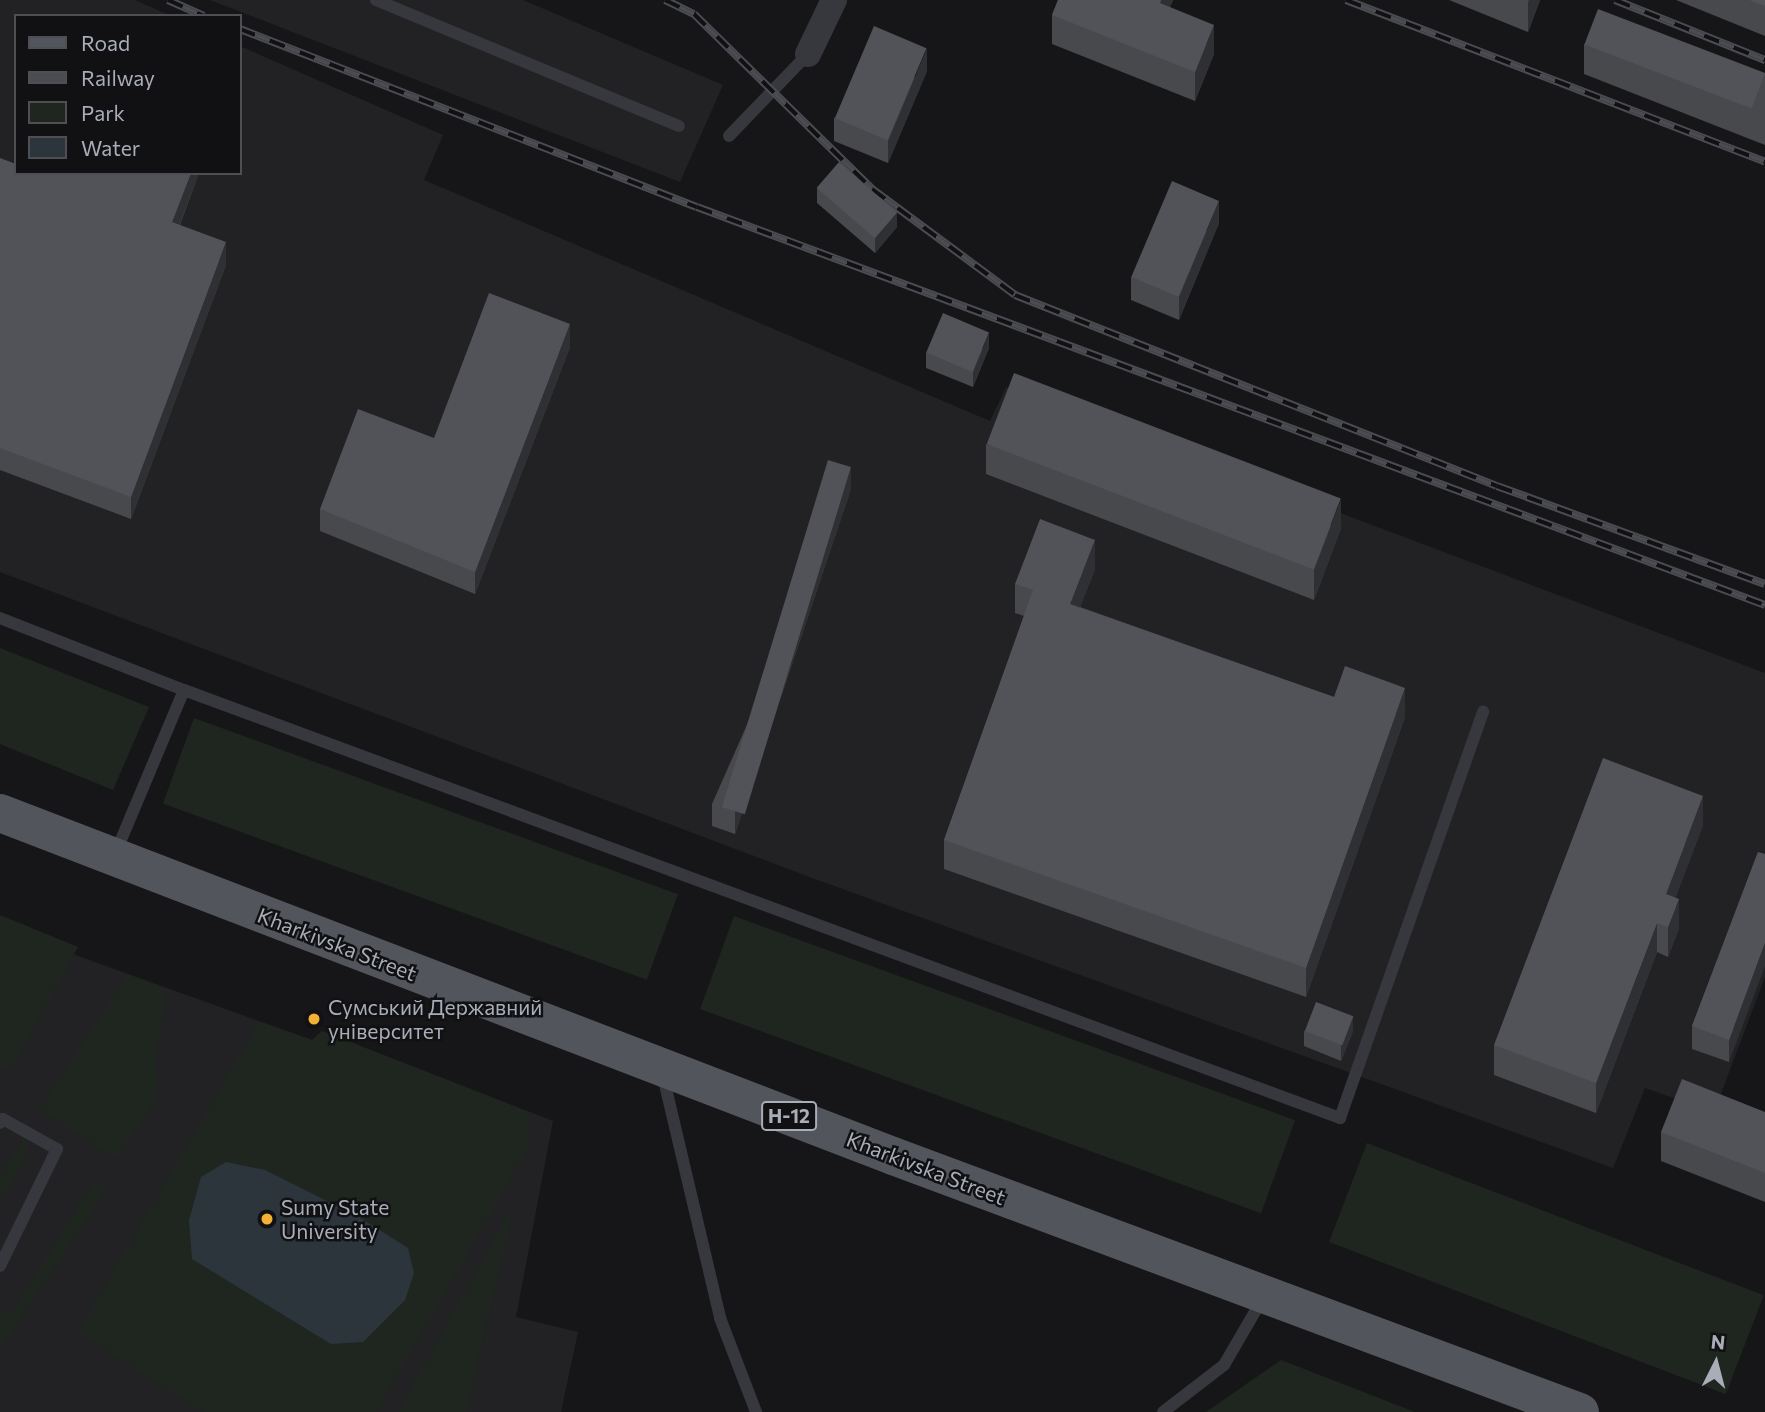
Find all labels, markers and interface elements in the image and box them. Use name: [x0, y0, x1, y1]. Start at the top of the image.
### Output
legend: [14, 14, 242, 175]
text: Road: [81, 30, 130, 55]
text: Railway: [81, 65, 155, 90]
text: Park: [81, 100, 125, 125]
text: Water: [81, 135, 140, 160]
street label: Kharkivska Street: [254, 902, 420, 986]
place label: Сумський Державний університет: [328, 994, 542, 1044]
marker: Сумський Державний університет: [306, 1011, 322, 1027]
road number: Н-12: [761, 1100, 817, 1132]
street label: Kharkivska Street: [843, 1126, 1009, 1210]
place label: Sumy State University: [281, 1194, 389, 1244]
marker: Sumy State University: [259, 1211, 275, 1227]
north arrow: [1681, 1328, 1751, 1398]
text: N: [1710, 1329, 1727, 1354]

